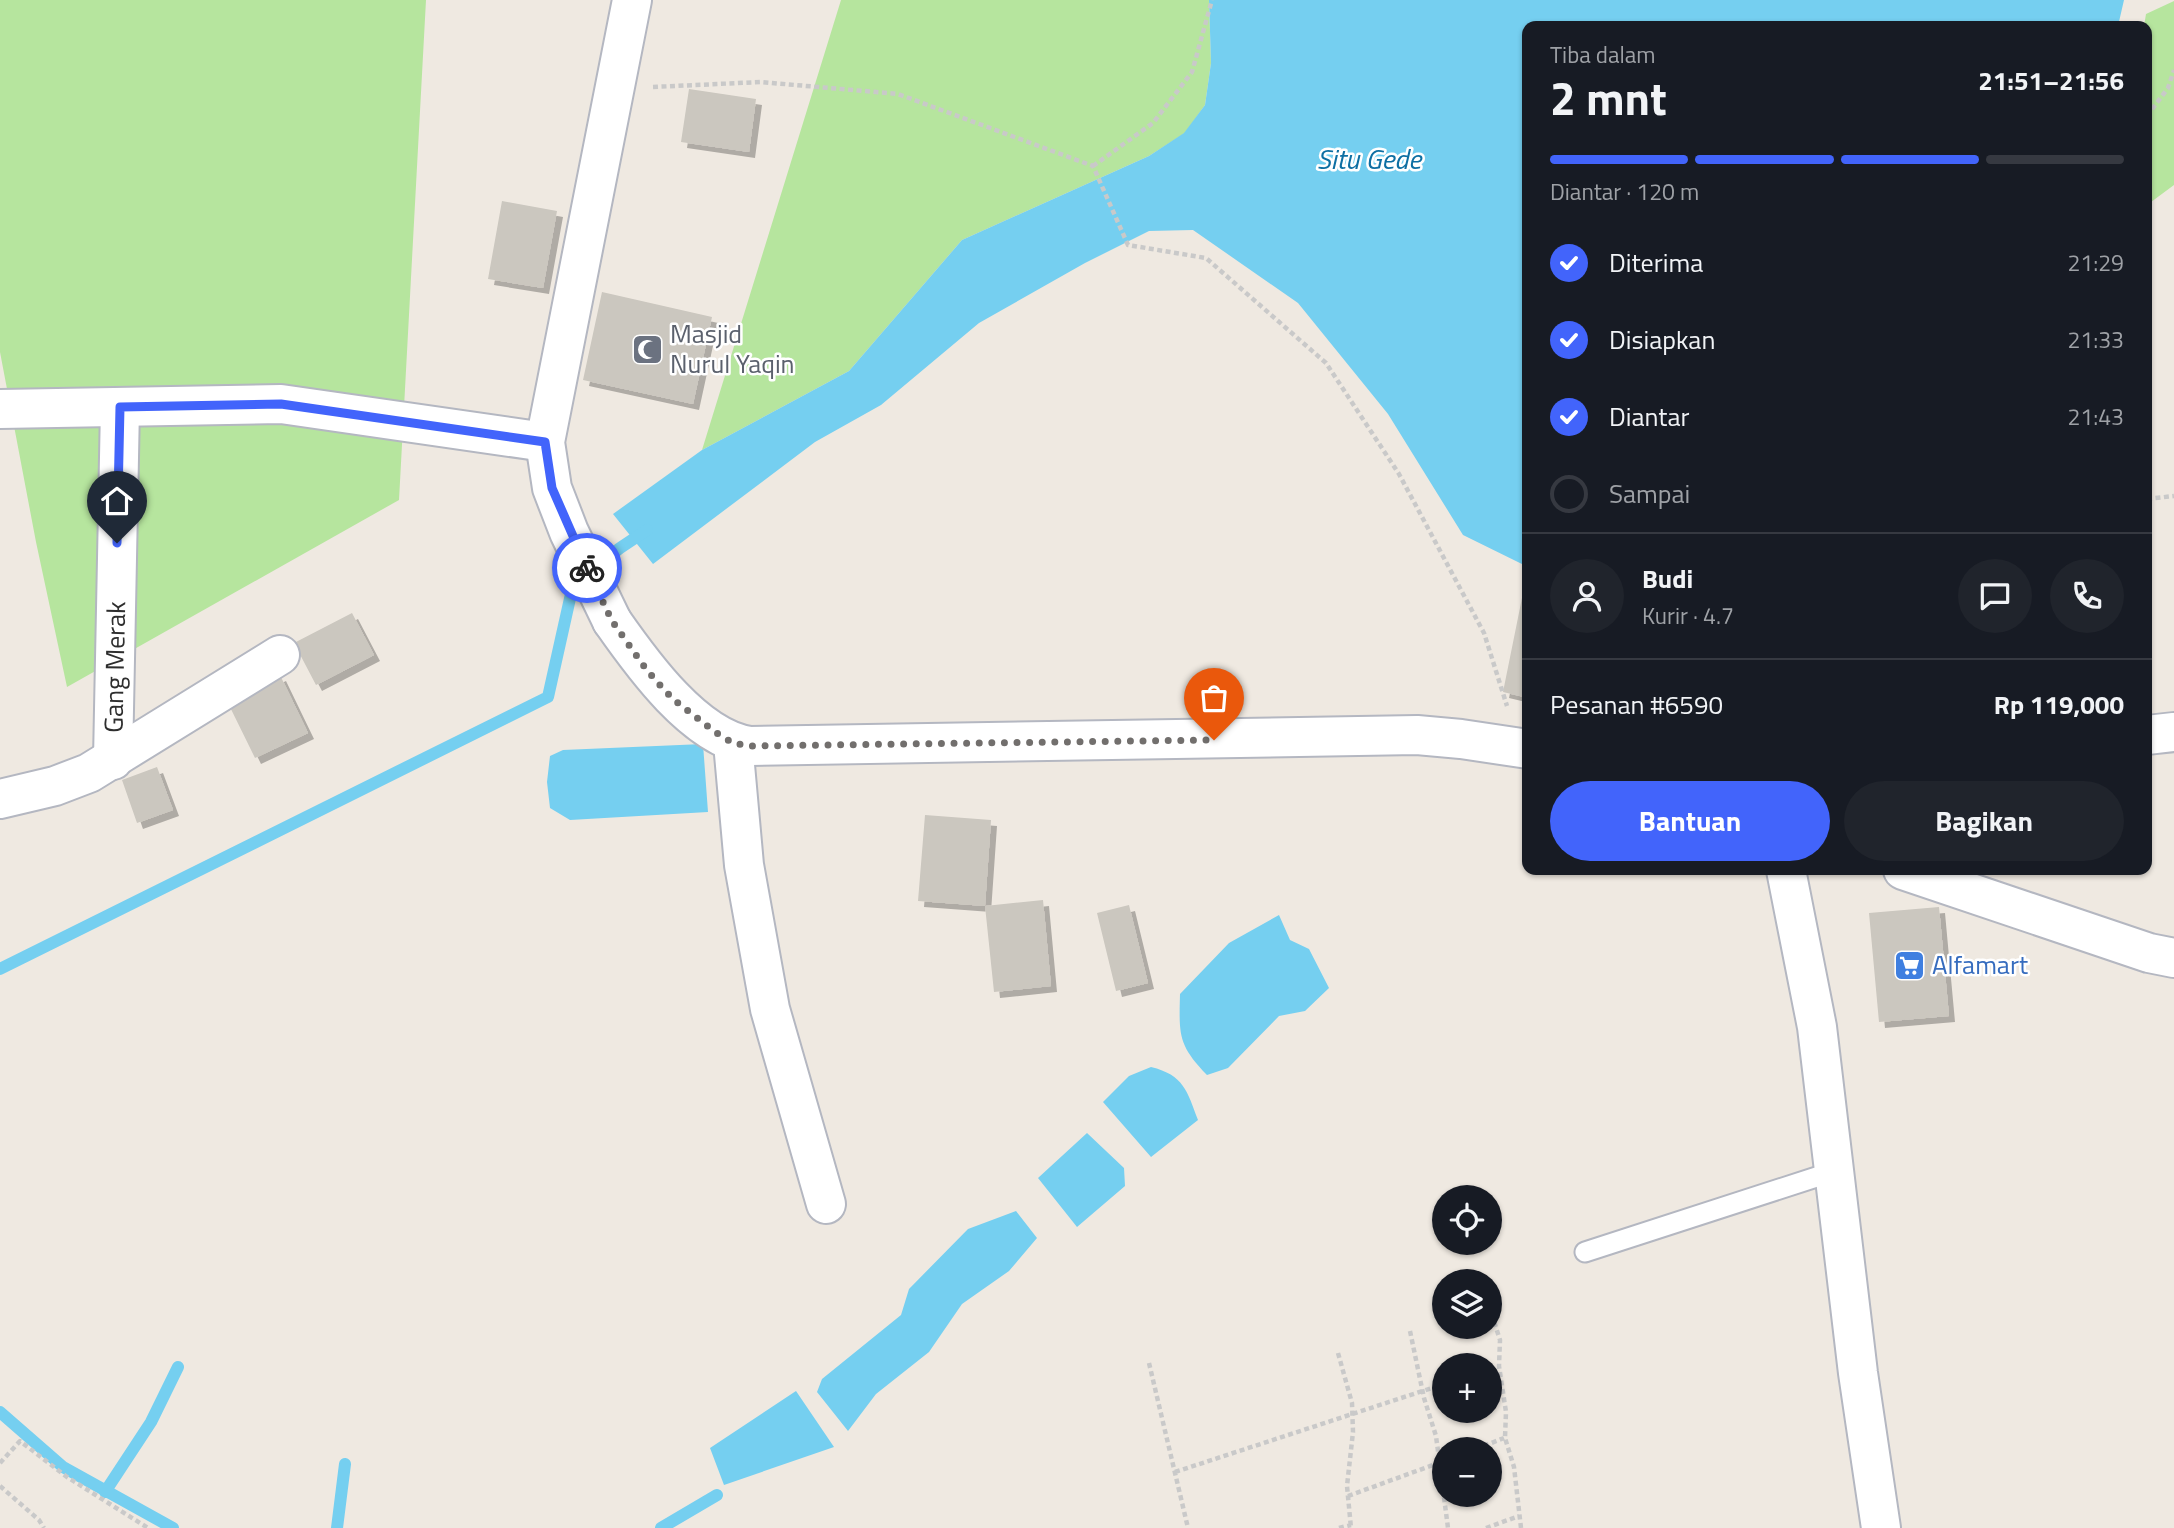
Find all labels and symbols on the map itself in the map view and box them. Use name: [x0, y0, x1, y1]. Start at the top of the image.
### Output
water label: Situ Gede: [1317, 137, 1423, 180]
place label: Masjid Nurul Yaqin: [670, 314, 795, 383]
mosque icon: Masjid Nurul Yaqin: [630, 332, 664, 366]
pin: [87, 471, 147, 543]
courier: [552, 533, 622, 603]
street label: Gang Merak: [94, 601, 135, 733]
pin: [1184, 668, 1244, 740]
place label: Alfamart: [1932, 945, 2028, 984]
supermarket icon: Alfamart: [1892, 948, 1926, 982]

